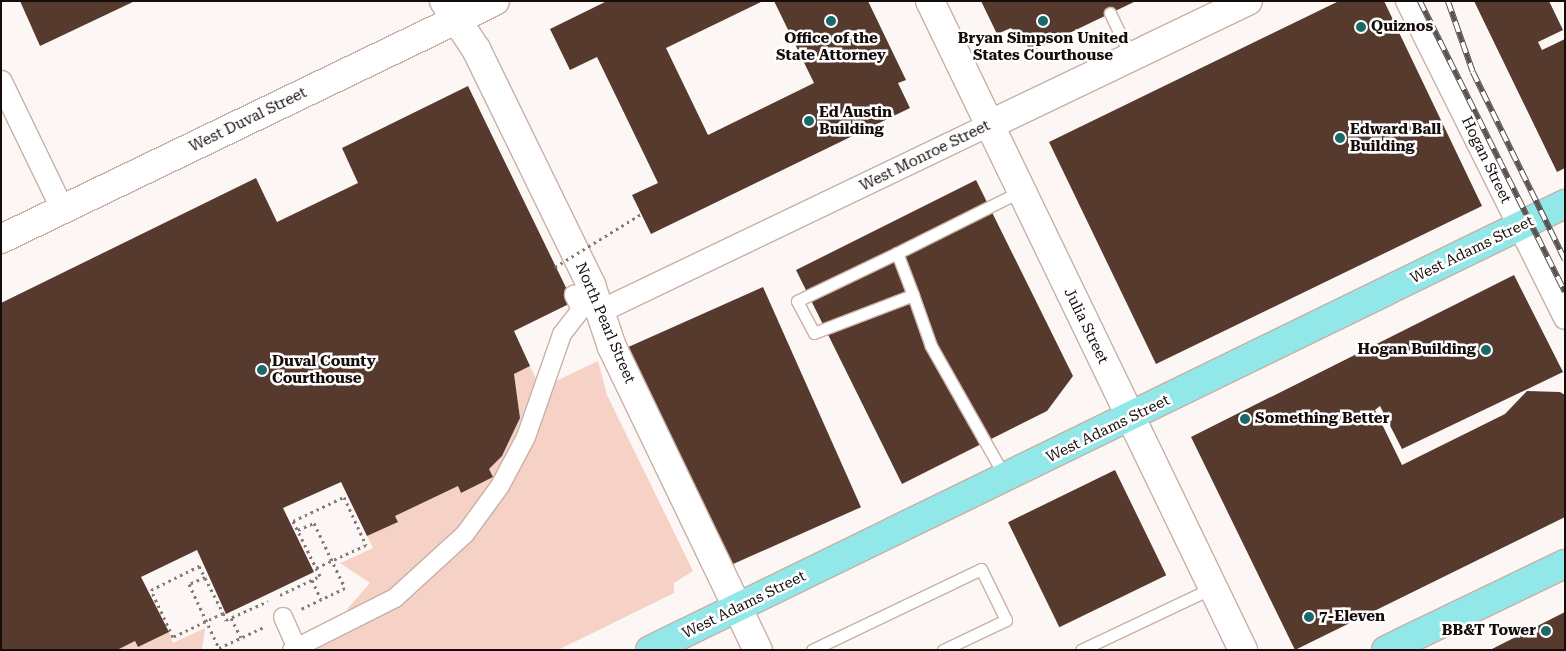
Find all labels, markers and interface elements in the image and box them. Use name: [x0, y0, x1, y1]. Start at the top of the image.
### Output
marker: Office of the State Attorney: [825, 15, 837, 27]
marker: Bryan Simpson United States Courthouse: [1037, 15, 1049, 27]
place label: Quiznos: [1371, 18, 1433, 36]
marker: Quiznos: [1355, 21, 1367, 33]
place label: Office of the State Attorney: [776, 29, 886, 64]
place label: Bryan Simpson United States Courthouse: [958, 29, 1128, 64]
street label: West Duval Street: [186, 84, 310, 156]
place label: Ed Austin Building: [819, 103, 892, 138]
street label: Hogan Street: [1457, 114, 1515, 206]
marker: Ed Austin Building: [803, 115, 815, 127]
street label: West Monroe Street: [857, 117, 993, 195]
place label: Edward Ball Building: [1350, 120, 1441, 155]
marker: Edward Ball Building: [1334, 132, 1346, 144]
street label: West Adams Street: [1407, 212, 1537, 288]
street label: North Pearl Street: [571, 260, 639, 386]
street label: Julia Street: [1060, 285, 1112, 367]
place label: Hogan Building: [1358, 341, 1476, 359]
marker: Hogan Building: [1480, 344, 1492, 356]
place label: Duval County Courthouse: [272, 352, 376, 387]
marker: Duval County Courthouse: [256, 364, 268, 376]
street label: West Adams Street: [1043, 391, 1173, 467]
place label: Something Better: [1255, 410, 1389, 428]
marker: Something Better: [1239, 413, 1251, 425]
street label: West Adams Street: [679, 567, 809, 643]
place label: 7-Eleven: [1319, 608, 1385, 626]
marker: 7-Eleven: [1303, 611, 1315, 623]
place label: BB&T Tower: [1442, 622, 1536, 640]
marker: BB&T Tower: [1540, 625, 1552, 637]

